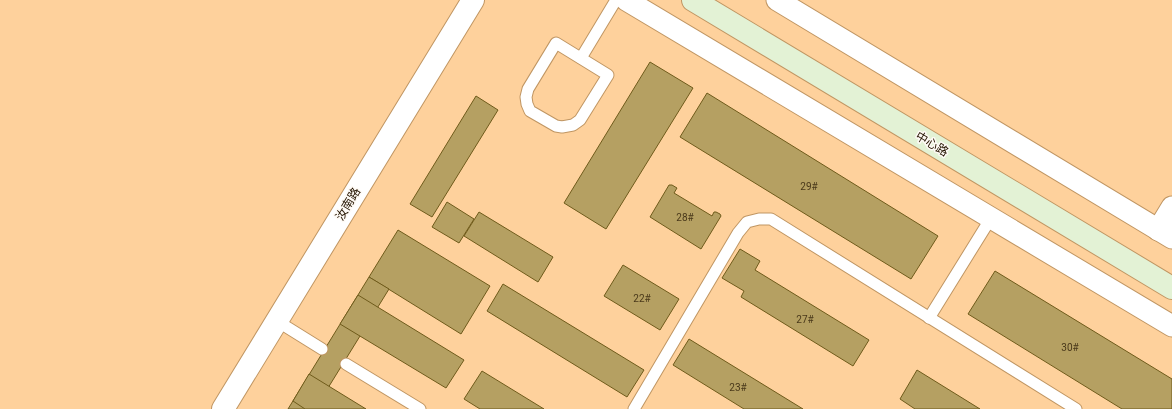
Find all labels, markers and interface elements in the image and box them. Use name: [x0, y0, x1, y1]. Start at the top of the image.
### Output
street label: 中心路: [913, 129, 951, 159]
house number: 29#: [800, 181, 819, 192]
street label: 汝南路: [333, 185, 363, 223]
house number: 28#: [676, 212, 695, 223]
house number: 22#: [633, 293, 652, 304]
house number: 27#: [796, 314, 815, 325]
house number: 30#: [1061, 342, 1080, 353]
house number: 23#: [729, 382, 748, 393]

